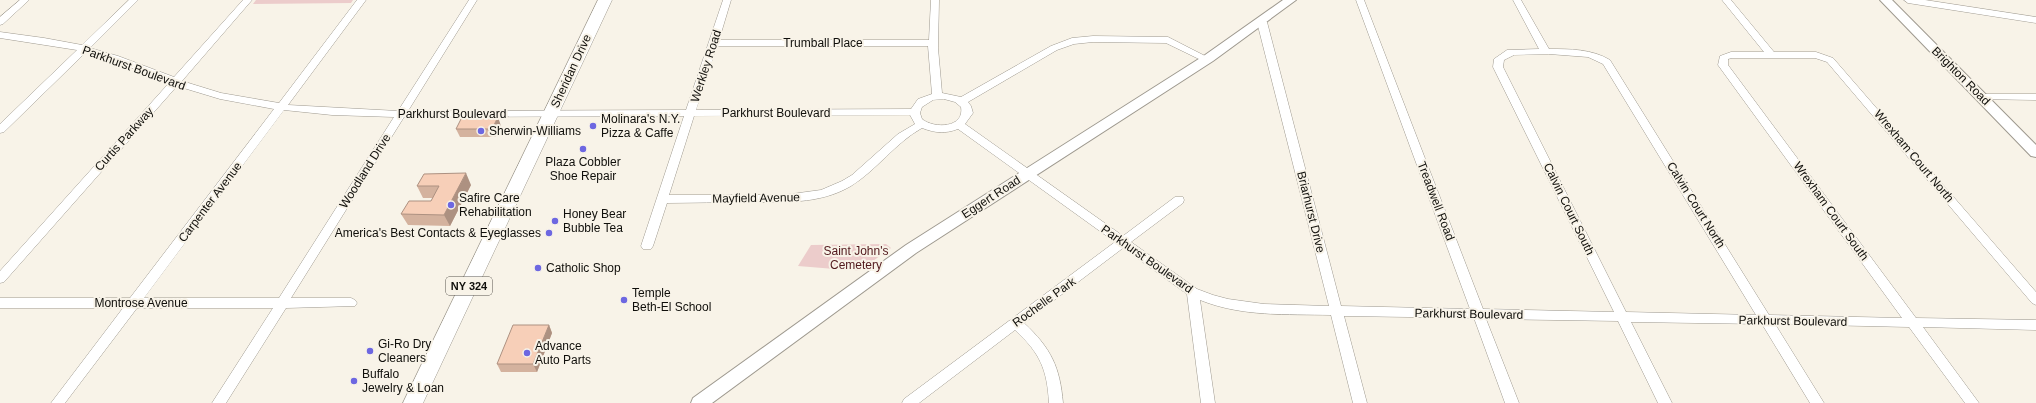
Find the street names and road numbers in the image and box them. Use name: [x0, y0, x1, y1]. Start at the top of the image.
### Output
street label: Werkley Road: [688, 28, 724, 104]
street label: Sheridan Drive: [548, 32, 594, 110]
street label: Trumball Place: [783, 36, 863, 50]
street label: Parkhurst Boulevard: [81, 43, 187, 93]
street label: Brighton Road: [1929, 44, 1993, 108]
street label: Curtis Parkway: [92, 104, 156, 174]
street label: Parkhurst Boulevard: [722, 106, 830, 120]
street label: Parkhurst Boulevard: [398, 107, 506, 121]
street label: Wrexham Court North: [1871, 107, 1957, 205]
street label: Woodland Drive: [337, 131, 394, 211]
street label: Carpenter Avenue: [175, 159, 245, 245]
street label: Treadwell Road: [1414, 159, 1458, 243]
street label: Calvin Court North: [1664, 159, 1728, 251]
street label: Wrexham Court South: [1791, 159, 1871, 263]
street label: Calvin Court South: [1541, 161, 1597, 257]
street label: Briarhurst Drive: [1294, 170, 1328, 254]
street label: Eggert Road: [959, 173, 1023, 221]
street label: Mayfield Avenue: [712, 190, 800, 206]
street label: Parkhurst Boulevard: [1098, 222, 1196, 296]
street label: Rochelle Park: [1010, 274, 1079, 330]
road number: NY 324: [446, 277, 492, 295]
street label: Montrose Avenue: [94, 296, 188, 310]
street label: Parkhurst Boulevard: [1415, 306, 1523, 322]
street label: Parkhurst Boulevard: [1739, 313, 1847, 329]

